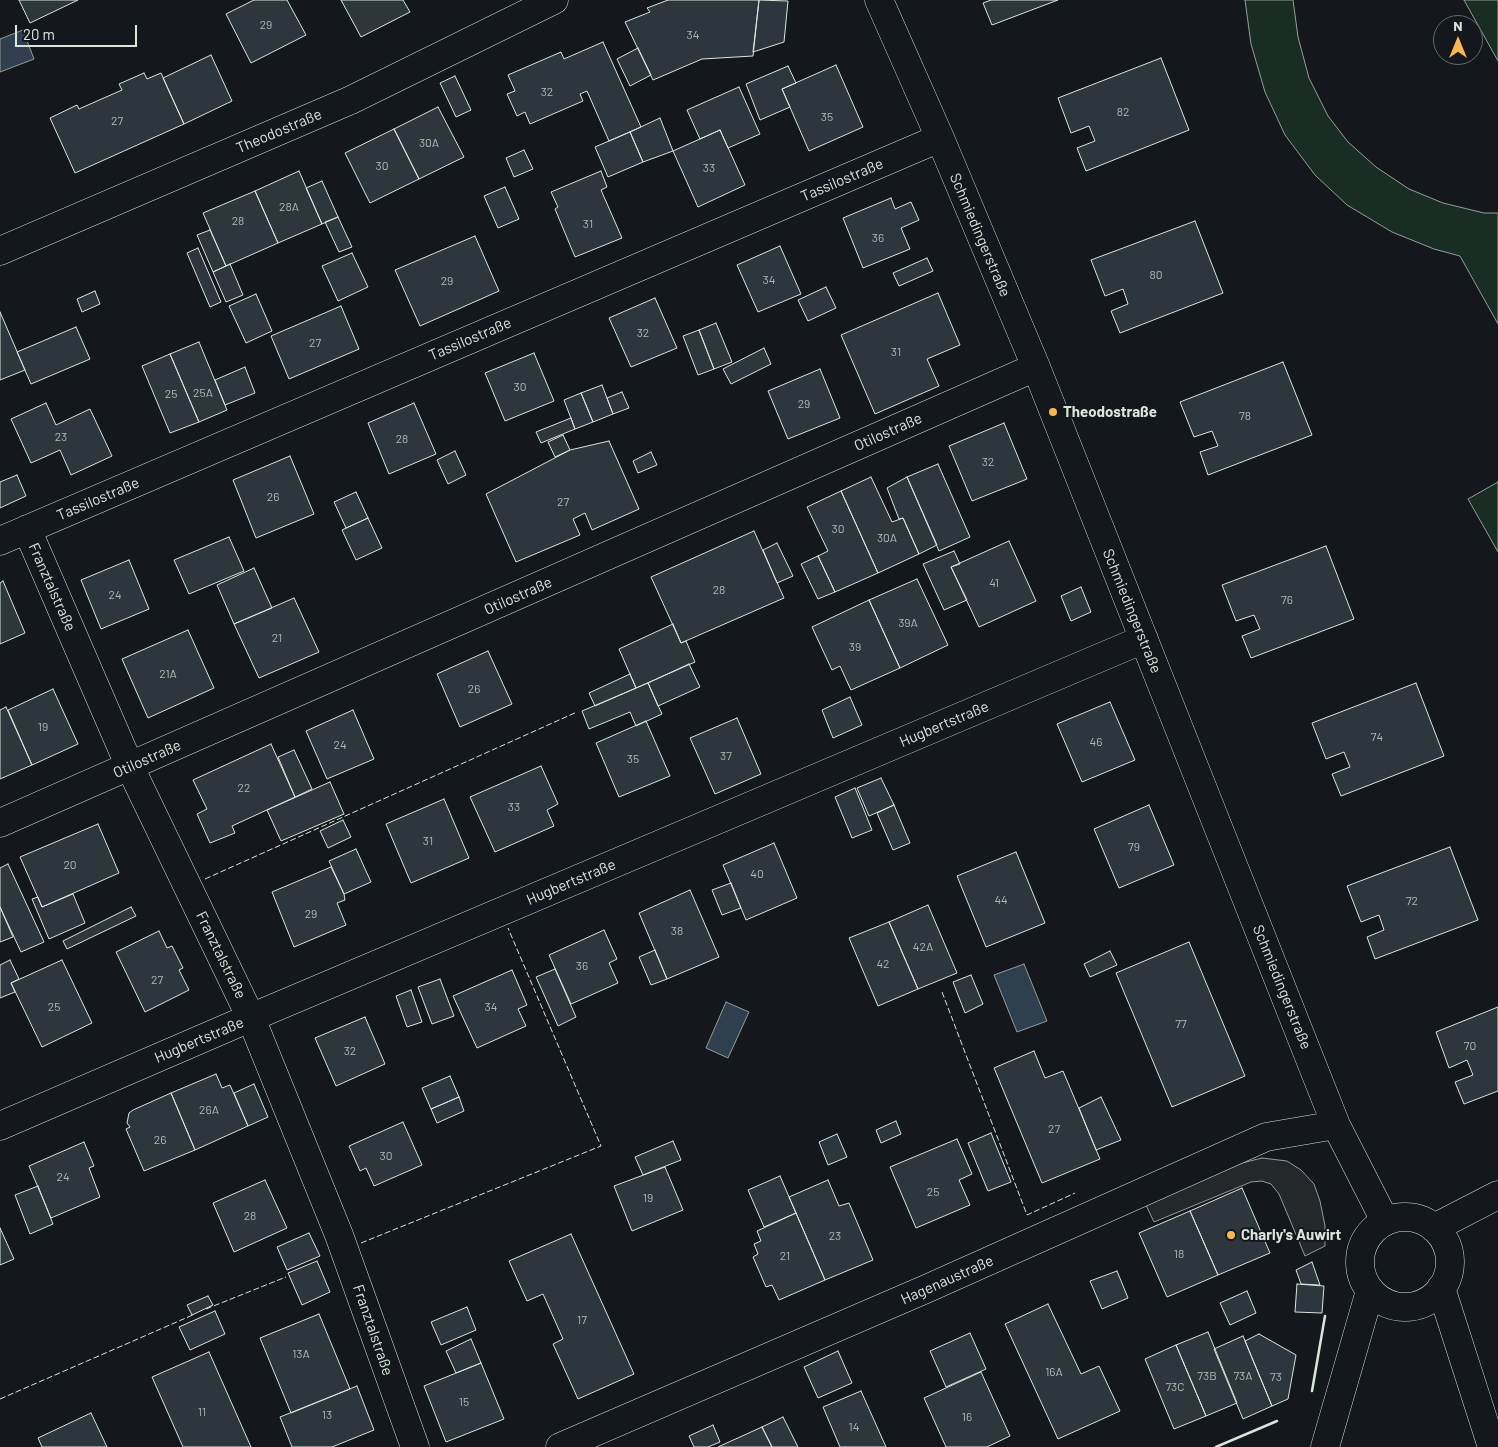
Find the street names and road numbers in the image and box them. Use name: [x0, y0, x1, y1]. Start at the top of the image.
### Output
street label: Theodostraße: [234, 105, 324, 157]
street label: Tassilostraße: [798, 155, 886, 205]
street label: Schmiedingerstraße: [946, 170, 1014, 300]
street label: Tassilostraße: [426, 314, 514, 364]
street label: Otilostraße: [851, 409, 925, 455]
street label: Tassilostraße: [54, 474, 142, 524]
street label: Franztalstraße: [24, 540, 80, 634]
street label: Schmiedingerstraße: [1099, 546, 1165, 676]
street label: Otilostraße: [481, 573, 555, 619]
street label: Hugbertstraße: [897, 697, 991, 751]
street label: Otilostraße: [110, 736, 184, 782]
street label: Hugbertstraße: [524, 855, 618, 909]
street label: Franztalstraße: [192, 908, 250, 1002]
street label: Schmiedingerstraße: [1249, 922, 1315, 1052]
street label: Hugbertstraße: [152, 1013, 246, 1067]
street label: Hagenaustraße: [898, 1252, 996, 1308]
street label: Franztalstraße: [349, 1282, 397, 1378]

